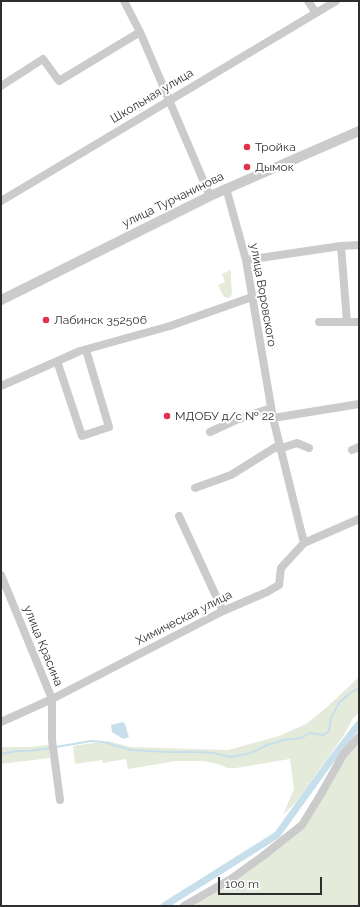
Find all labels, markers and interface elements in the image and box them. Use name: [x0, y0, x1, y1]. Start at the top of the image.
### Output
street label: Школьная улица: [108, 66, 196, 126]
place label: Тройка: [255, 140, 296, 154]
marker: Тройка: [242, 142, 252, 152]
place label: Дымок: [255, 160, 294, 174]
marker: Дымок: [242, 162, 252, 172]
street label: улица Турчанинова: [120, 169, 226, 231]
street label: улица Воровского: [247, 242, 279, 348]
place label: Лабинск 352506: [54, 313, 147, 327]
marker: Лабинск 352506: [41, 315, 51, 325]
place label: МДОБУ д/с № 22: [175, 409, 274, 423]
marker: МДОБУ д/с № 22: [162, 411, 172, 421]
street label: Химическая улица: [133, 588, 235, 648]
street label: улица Красина: [20, 604, 66, 688]
scale bar: [220, 869, 324, 895]
text: 100 m: [225, 877, 259, 891]

